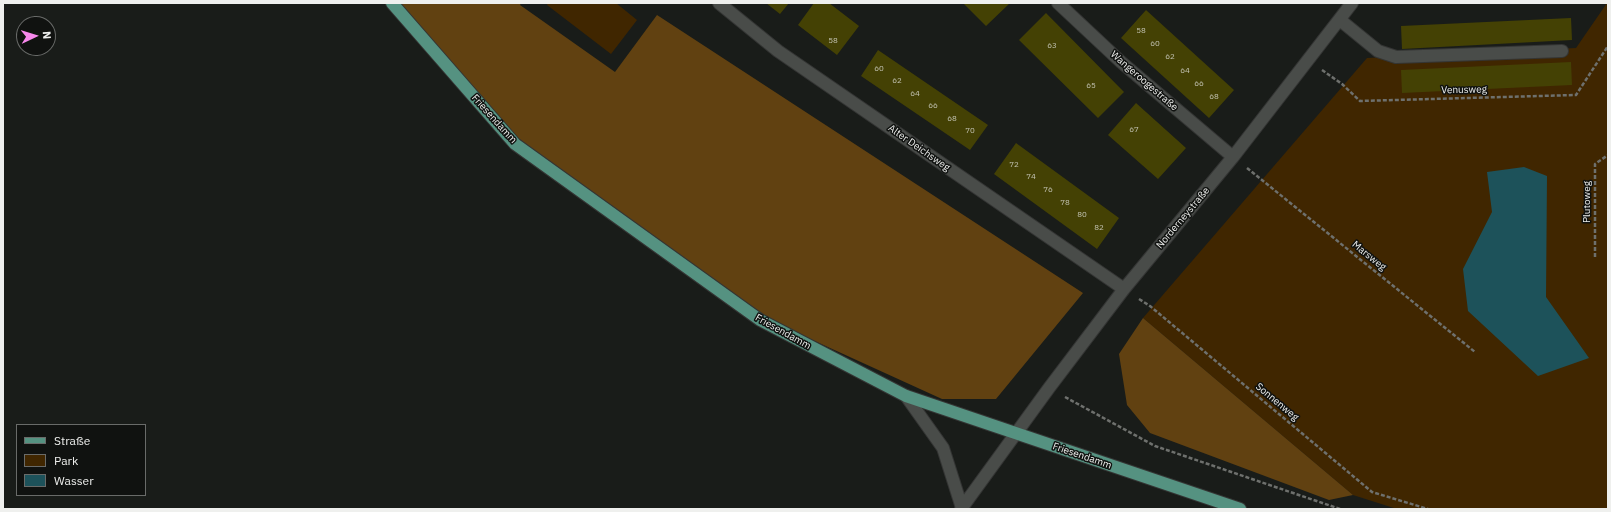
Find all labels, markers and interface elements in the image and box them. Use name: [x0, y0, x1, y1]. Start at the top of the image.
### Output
north arrow: [16, 16, 56, 56]
house number: 58: [1136, 26, 1146, 36]
text: N: [40, 31, 54, 40]
house number: 58: [828, 36, 838, 46]
house number: 60: [1150, 39, 1160, 49]
house number: 63: [1047, 41, 1057, 51]
street label: Wangeroogestraße: [1108, 49, 1180, 113]
house number: 62: [1165, 52, 1175, 62]
house number: 60: [874, 64, 884, 74]
house number: 64: [1180, 66, 1190, 76]
house number: 62: [892, 76, 902, 86]
house number: 66: [1194, 79, 1204, 89]
house number: 65: [1086, 81, 1096, 91]
street label: Venusweg: [1441, 84, 1487, 96]
house number: 64: [910, 89, 920, 99]
street label: Friesendamm: [469, 92, 519, 146]
house number: 68: [1209, 92, 1219, 102]
house number: 66: [928, 101, 938, 111]
house number: 68: [947, 114, 957, 124]
street label: Alter Deichsweg: [886, 122, 952, 174]
house number: 67: [1129, 125, 1139, 135]
house number: 70: [965, 126, 975, 136]
house number: 72: [1009, 160, 1019, 170]
house number: 74: [1026, 172, 1036, 182]
street label: Plutoweg: [1581, 181, 1593, 223]
house number: 76: [1043, 185, 1053, 195]
street label: Norderneystraße: [1154, 185, 1212, 251]
house number: 78: [1060, 198, 1070, 208]
house number: 80: [1077, 210, 1087, 220]
house number: 82: [1094, 223, 1104, 233]
street label: Marsweg: [1350, 239, 1388, 273]
street label: Friesendamm: [753, 312, 813, 352]
street label: Sonnenweg: [1253, 381, 1301, 423]
legend: [16, 424, 146, 496]
text: Straße: [54, 433, 90, 448]
street label: Friesendamm: [1051, 440, 1113, 472]
text: Park: [54, 453, 78, 468]
text: Wasser: [54, 473, 94, 488]

